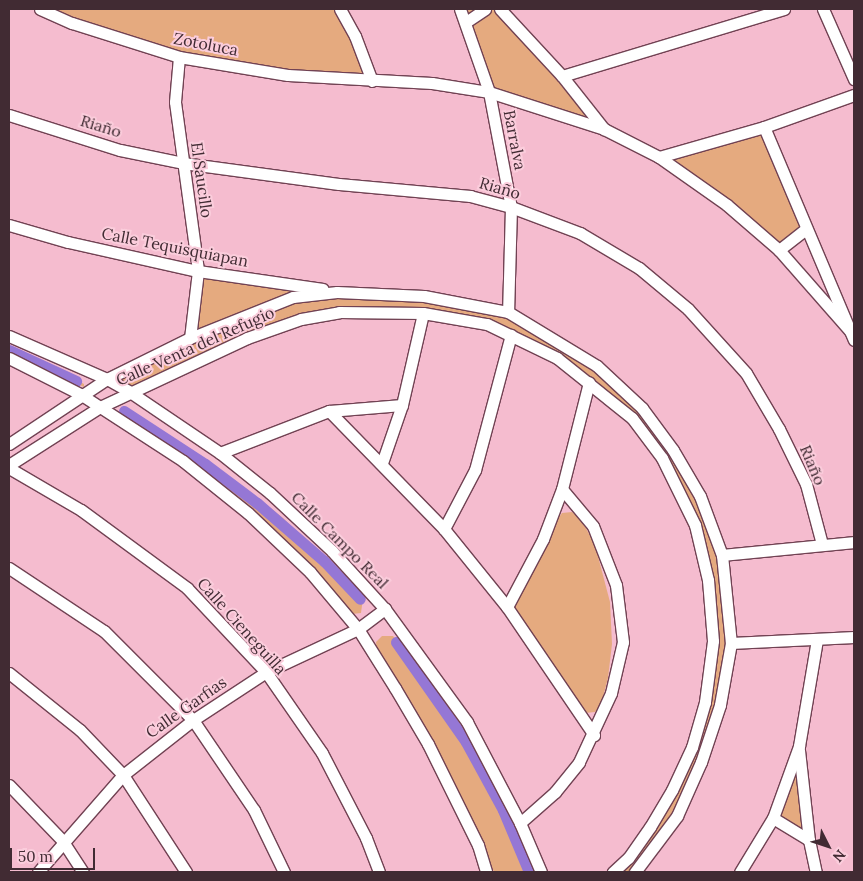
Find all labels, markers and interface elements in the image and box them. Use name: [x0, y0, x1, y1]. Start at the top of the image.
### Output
street label: Zotoluca: [172, 28, 240, 60]
street label: Barralva: [500, 108, 530, 172]
street label: Riaño: [78, 111, 124, 141]
street label: El Saucillo: [187, 141, 217, 219]
street label: Riaño: [477, 173, 523, 203]
street label: Calle Tequisquiapan: [100, 223, 250, 271]
street label: Calle Venta del Refugio: [113, 302, 277, 390]
street label: Riaño: [796, 442, 830, 488]
street label: Calle Campo Real: [288, 488, 392, 592]
street label: Calle Cieneguilla: [194, 574, 290, 678]
street label: Calle Garfias: [142, 672, 230, 742]
north arrow: [803, 821, 853, 871]
scale bar: [12, 838, 98, 870]
text: N: [829, 846, 850, 866]
text: 50 m: [18, 847, 53, 866]

